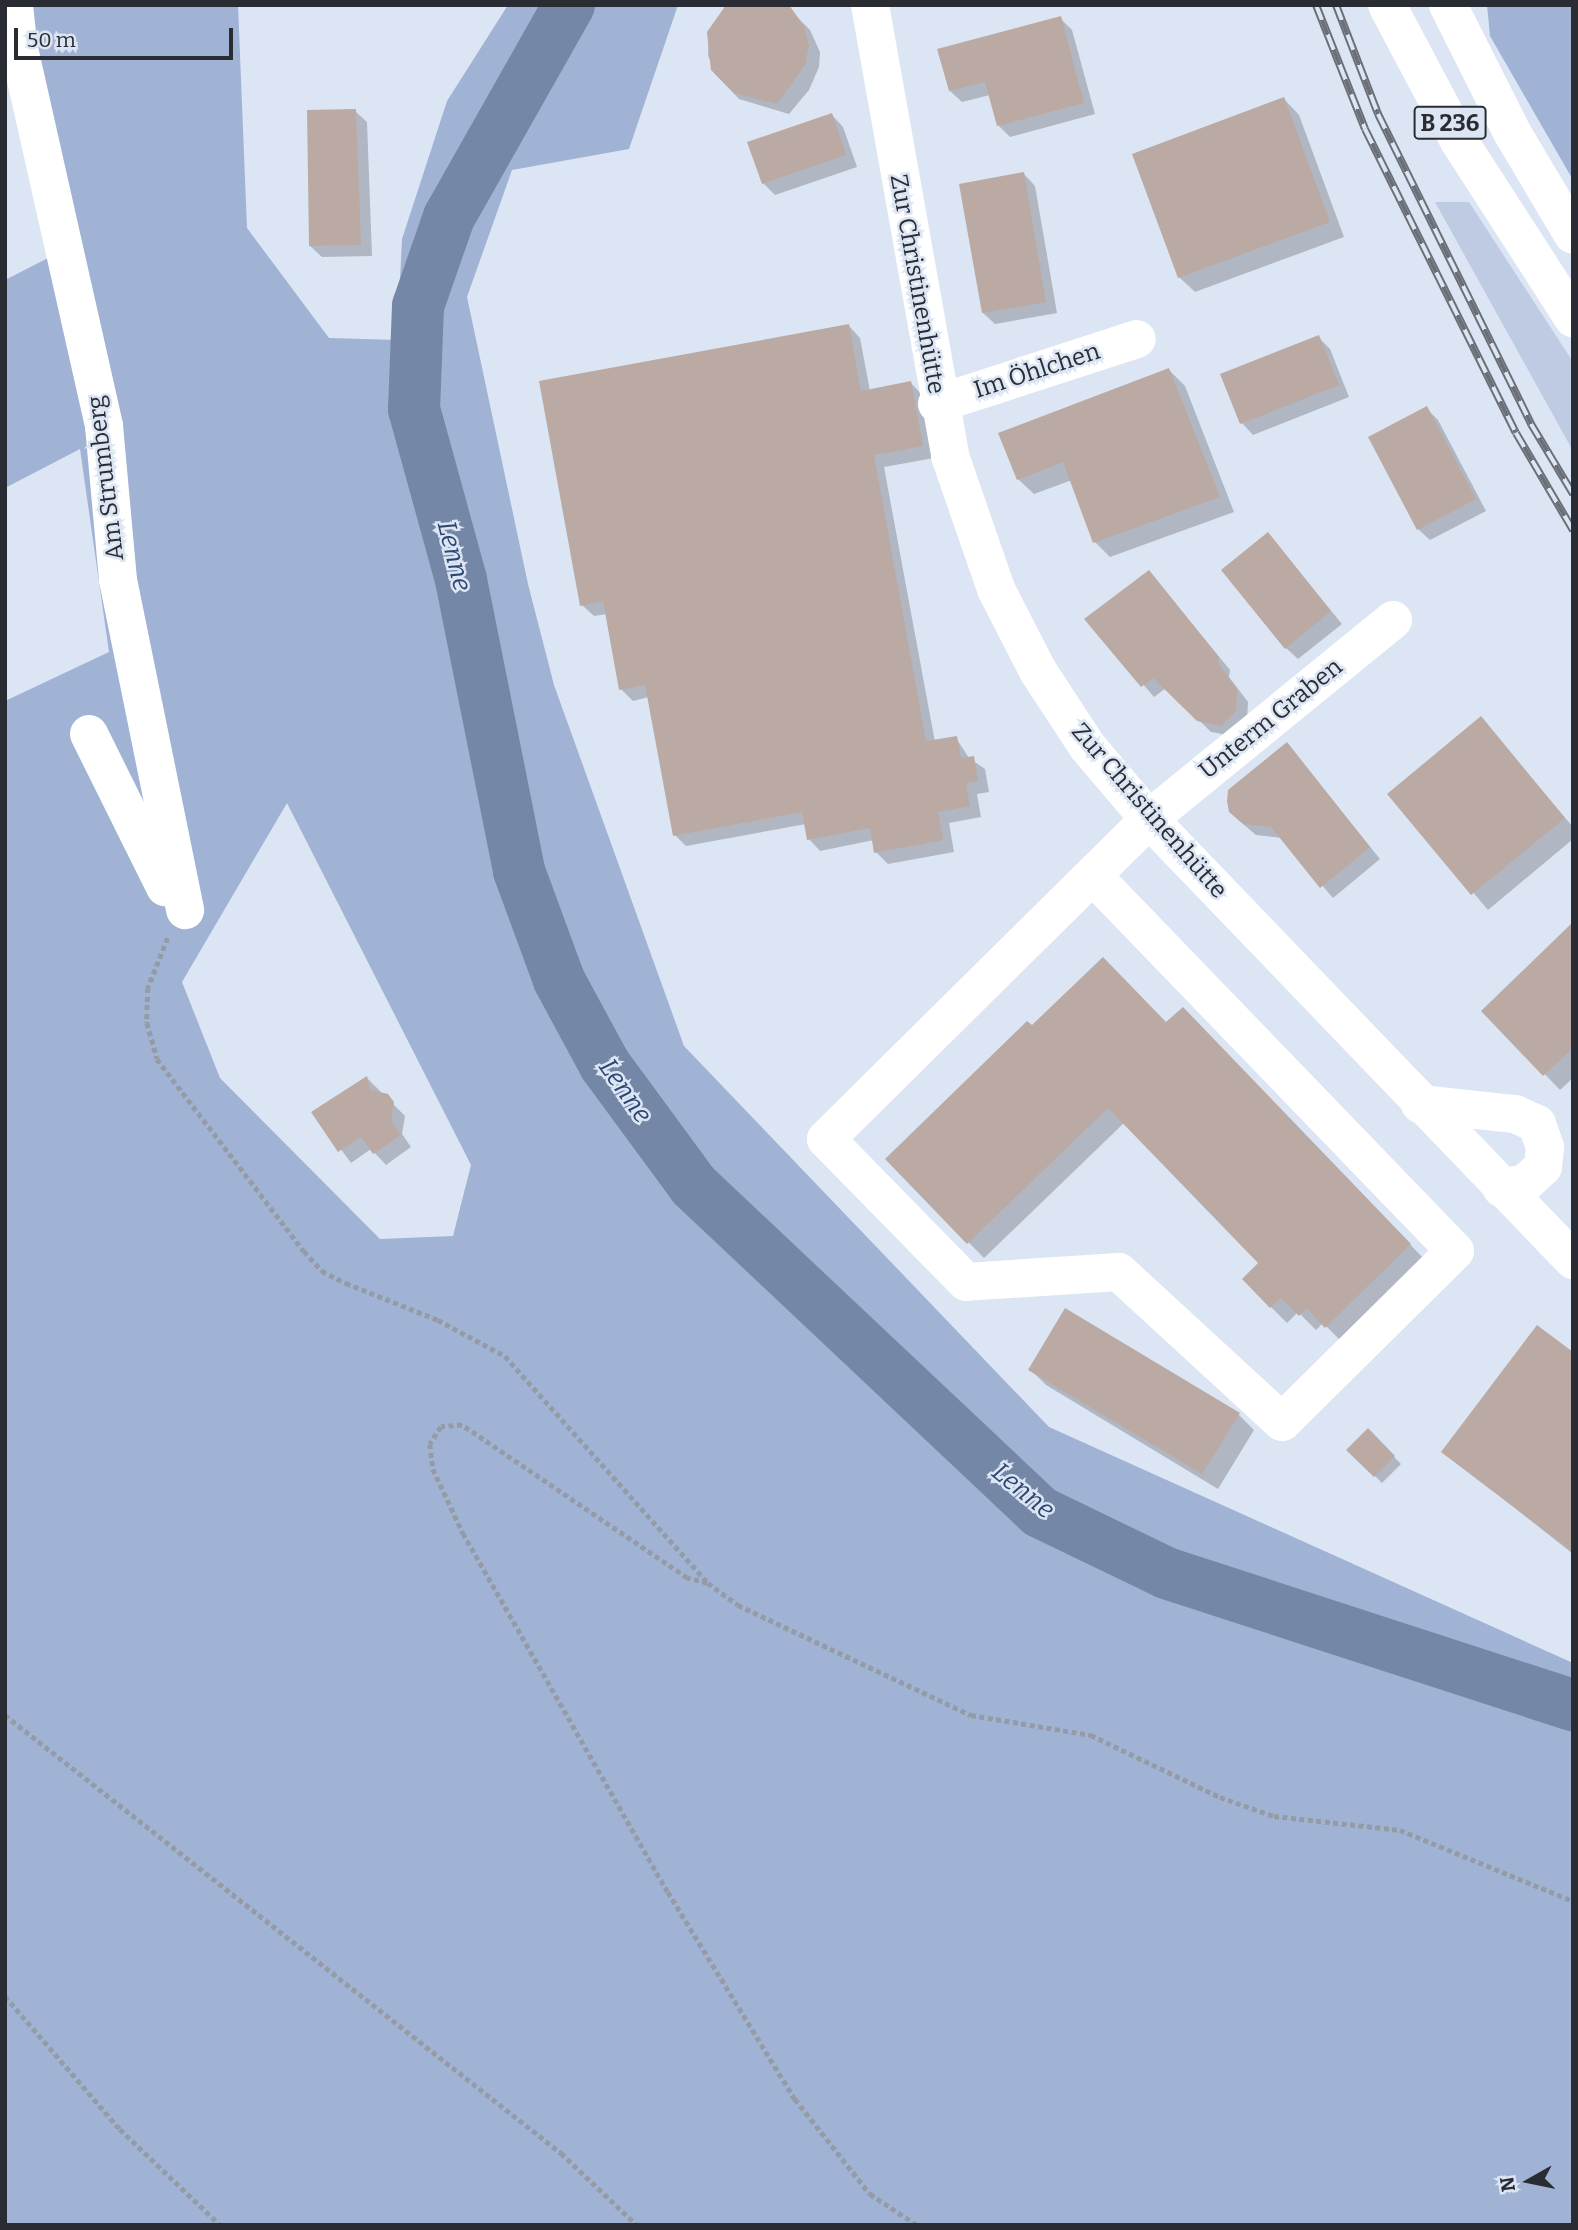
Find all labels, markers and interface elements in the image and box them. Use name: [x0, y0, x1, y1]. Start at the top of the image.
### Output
scale bar: [18, 14, 236, 58]
text: 50 m: [27, 27, 76, 53]
road number: B 236: [1413, 104, 1487, 142]
street label: Zur Christinenhütte: [883, 172, 951, 396]
street label: Im Öhlchen: [970, 337, 1104, 405]
street label: Am Strumberg: [82, 394, 130, 562]
water label: Lenne: [430, 518, 478, 594]
street label: Unterm Graben: [1194, 653, 1348, 785]
street label: Zur Christinenhütte: [1065, 718, 1233, 904]
water label: Lenne: [592, 1053, 658, 1129]
water label: Lenne: [986, 1456, 1060, 1526]
north arrow: [1494, 2146, 1564, 2216]
text: N: [1495, 2175, 1520, 2193]

